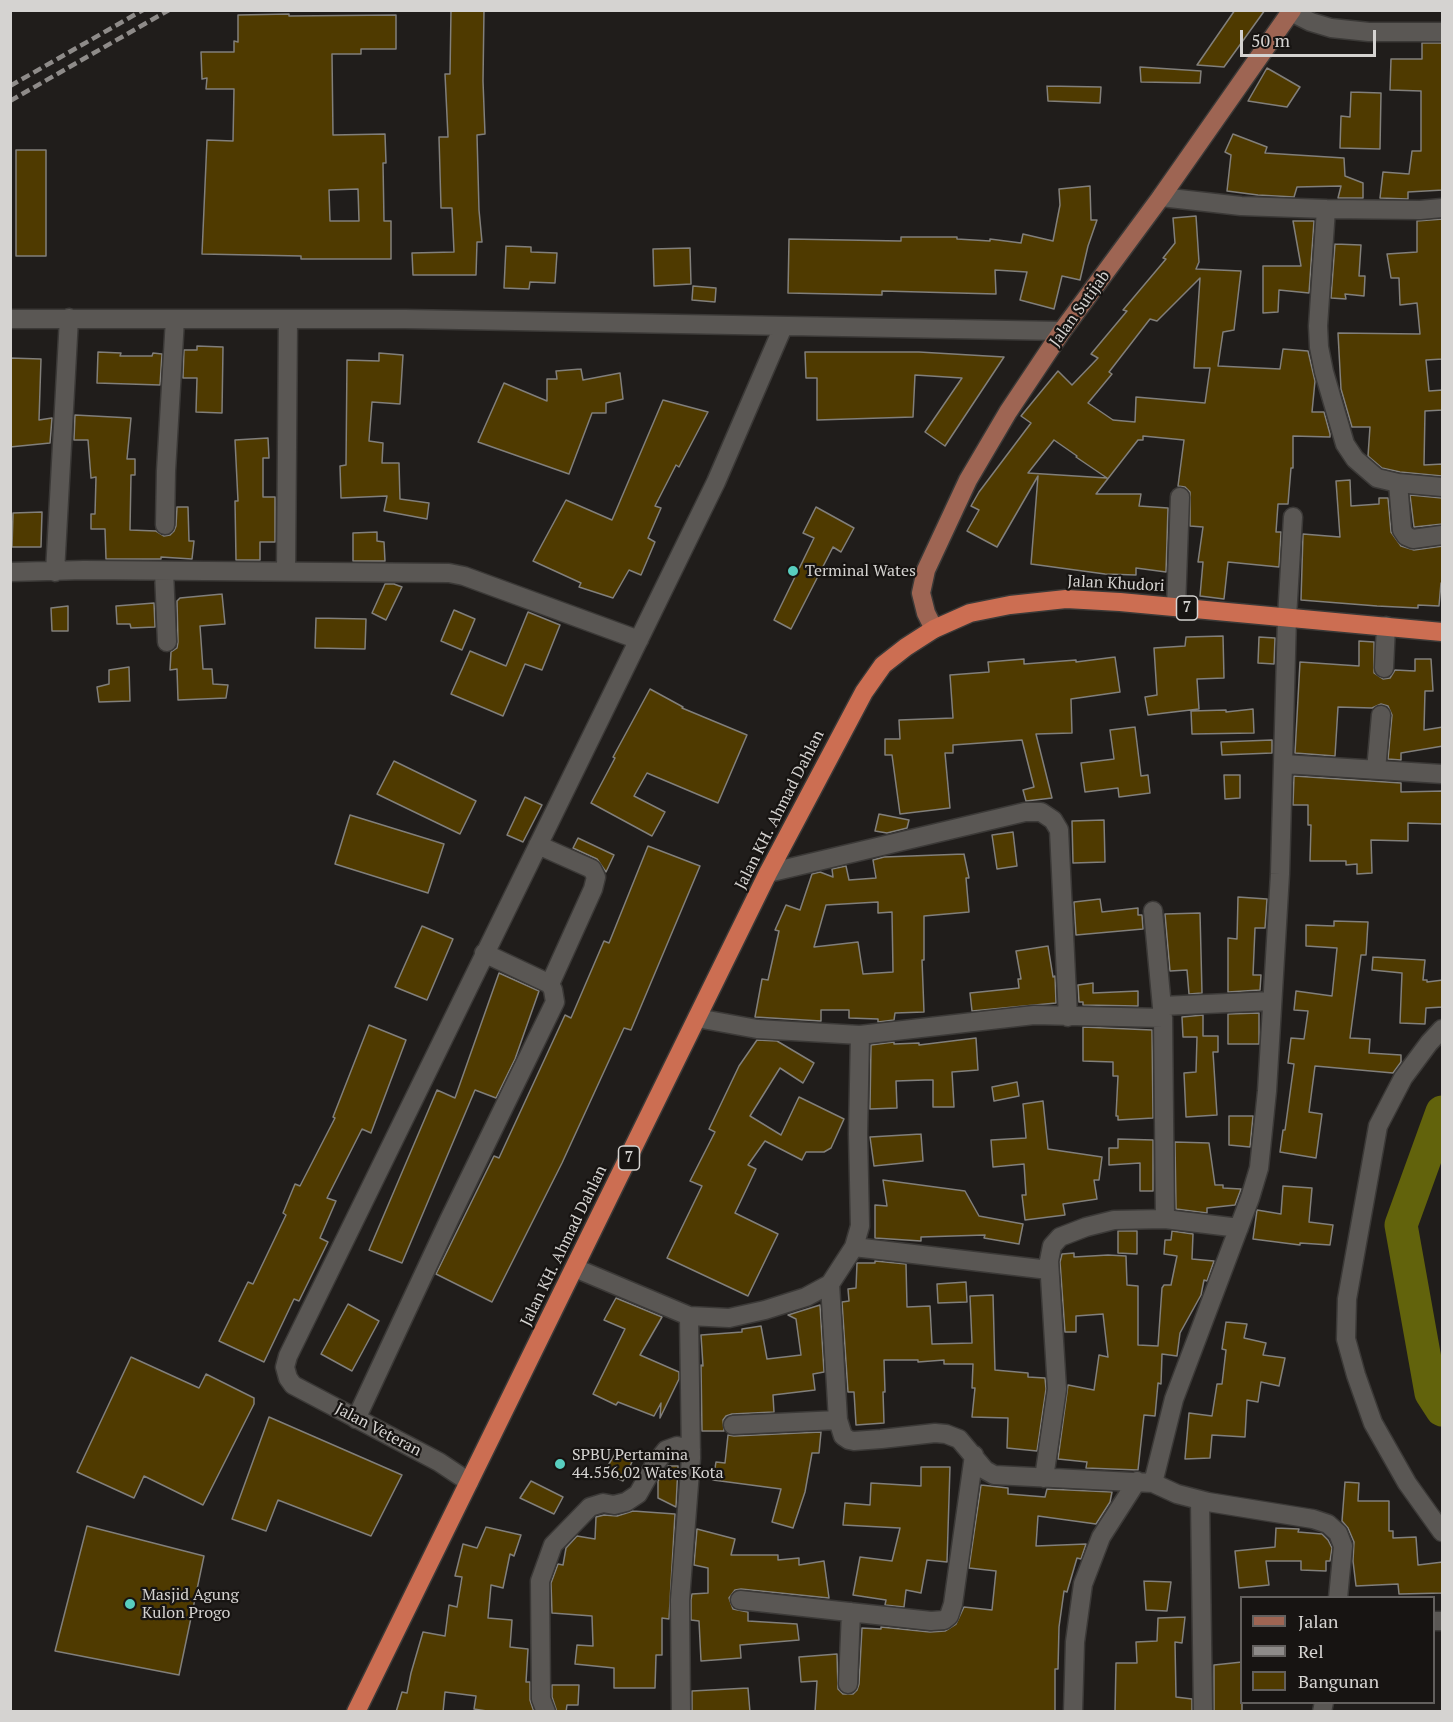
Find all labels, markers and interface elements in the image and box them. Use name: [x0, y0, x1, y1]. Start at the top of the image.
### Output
scale bar: [1243, 18, 1380, 56]
text: 50 m: [1251, 28, 1290, 52]
street label: Jalan Sutijab: [1046, 267, 1114, 351]
place label: Terminal Wates: [805, 561, 916, 581]
marker: Terminal Wates: [786, 564, 800, 578]
street label: Jalan Khudori: [1067, 572, 1165, 596]
road number: 7: [1176, 596, 1198, 620]
street label: Jalan KH. Ahmad Dahlan: [731, 727, 829, 893]
road number: 7: [618, 1146, 640, 1170]
street label: Jalan KH. Ahmad Dahlan: [517, 1163, 611, 1329]
street label: Jalan Veteran: [332, 1399, 424, 1461]
place label: SPBU Pertamina 44.556.02 Wates Kota: [572, 1445, 724, 1483]
marker: SPBU Pertamina 44.556.02 Wates Kota: [553, 1457, 567, 1471]
place label: Masjid Agung Kulon Progo: [142, 1585, 239, 1623]
legend: [1240, 1596, 1435, 1704]
marker: Masjid Agung Kulon Progo: [123, 1597, 137, 1611]
text: Jalan: [1298, 1609, 1338, 1633]
text: Rel: [1298, 1639, 1324, 1663]
text: Bangunan: [1298, 1669, 1379, 1693]

